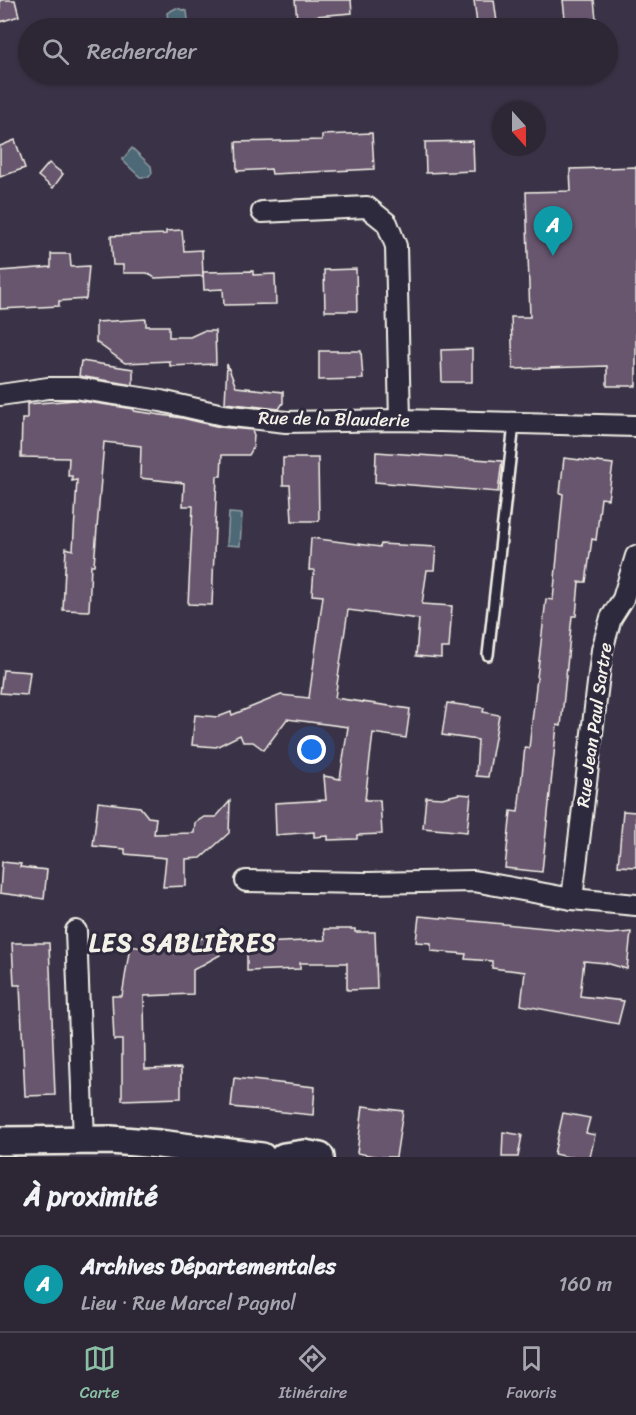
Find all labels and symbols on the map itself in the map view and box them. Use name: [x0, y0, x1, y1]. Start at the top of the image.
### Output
north arrow: [492, 102, 546, 156]
pin: A: [534, 206, 572, 256]
street label: Rue de la Blauderie: [258, 402, 410, 436]
street label: Rue Jean Paul Sartre: [567, 641, 621, 809]
your location: [297, 735, 326, 764]
district label: LES SABLIÈRES: [89, 922, 277, 964]

